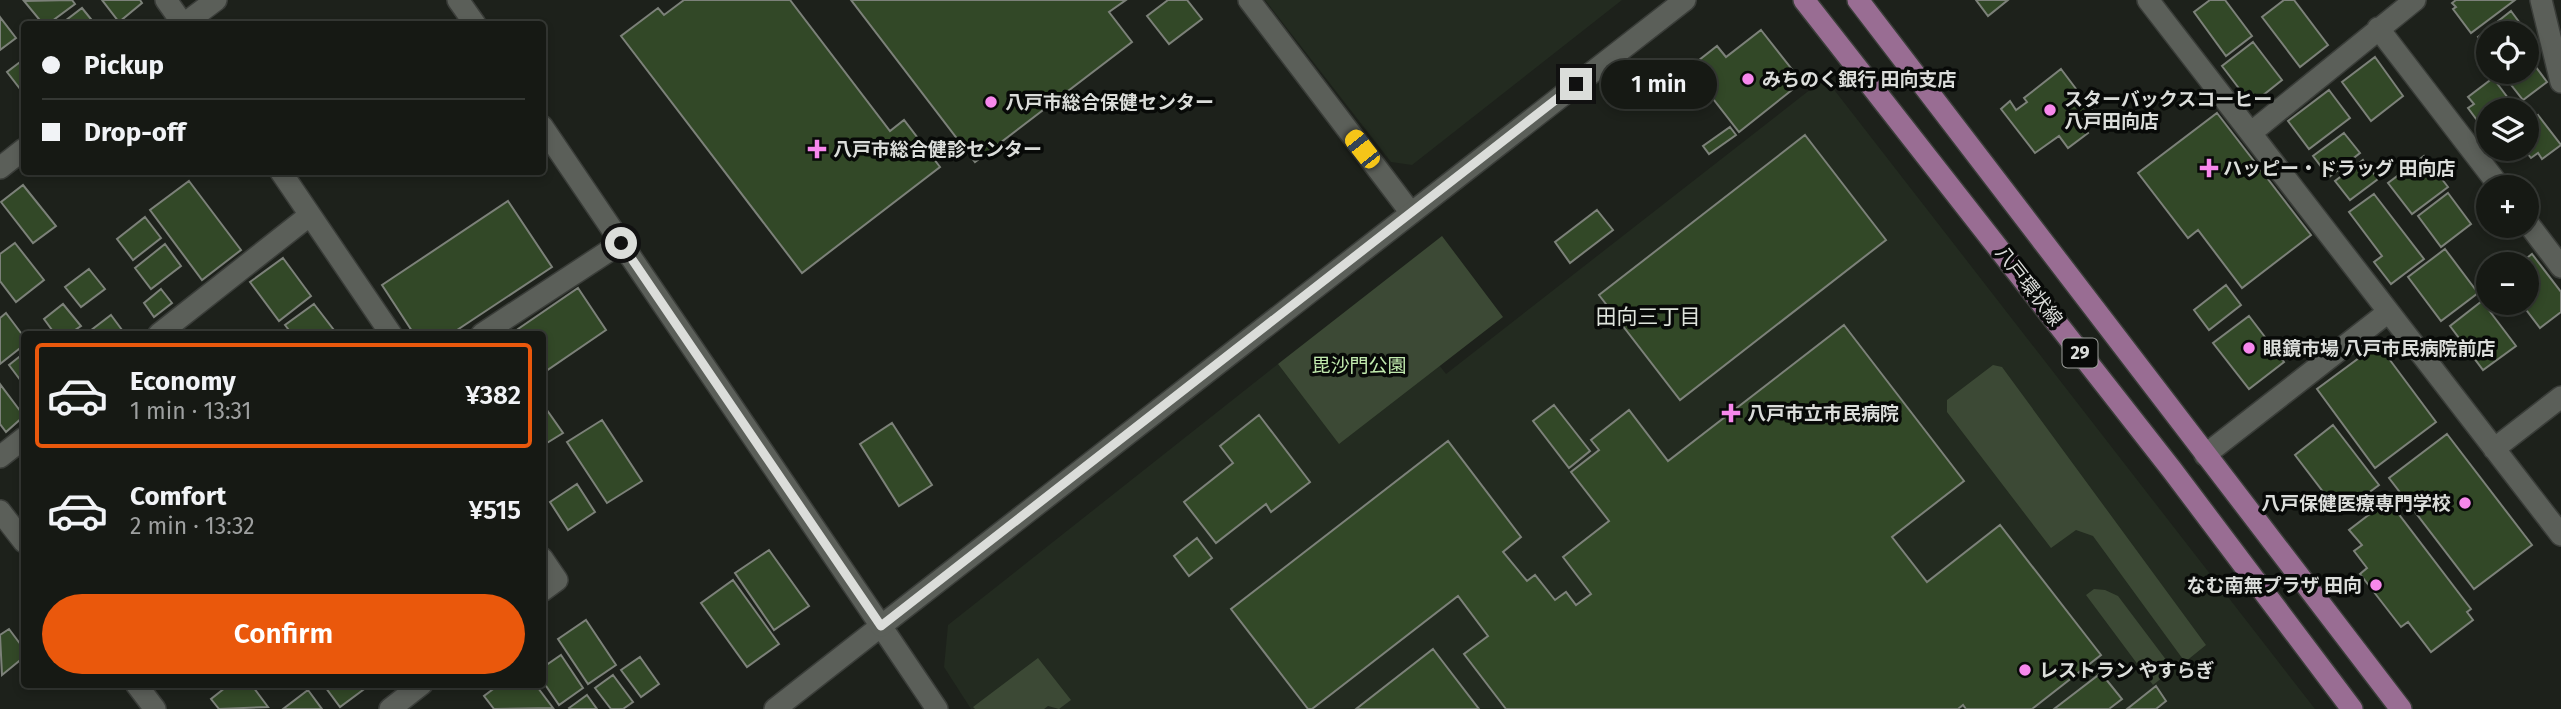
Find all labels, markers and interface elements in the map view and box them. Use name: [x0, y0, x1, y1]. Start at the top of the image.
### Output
map controls: [2476, 21, 2539, 315]
button: locate: [2476, 21, 2539, 84]
text: Pickup: [84, 50, 164, 81]
callout: 1 min: [1600, 60, 1716, 108]
route end: [1560, 68, 1592, 100]
place label: みちのく銀行 田向支店: [1762, 68, 1957, 91]
text: 1 min: [1631, 70, 1687, 98]
marker: みちのく銀行 田向支店: [1740, 71, 1756, 87]
place label: スターバックスコーヒー 八戸田向店: [2064, 88, 2272, 133]
place label: 八戸市総合保健センター: [1005, 91, 1214, 114]
marker: 八戸市総合保健センター: [983, 94, 999, 110]
button: layers: [2476, 98, 2539, 161]
marker: スターバックスコーヒー 八戸田向店: [2042, 102, 2058, 118]
text: Drop-off: [84, 117, 186, 148]
car: [1341, 126, 1384, 172]
place label: 八戸市総合健診センター: [833, 138, 1042, 161]
marker: 八戸市総合健診センター: [807, 139, 827, 159]
place label: ハッピー・ドラッグ 田向店: [2223, 157, 2456, 180]
marker: ハッピー・ドラッグ 田向店: [2201, 160, 2217, 176]
button: +: [2476, 175, 2539, 238]
route start: [605, 227, 637, 259]
street label: 八戸環状線: [1991, 241, 2067, 331]
button: −: [2476, 252, 2539, 315]
district label: 田向三丁目: [1596, 304, 1701, 330]
place label: 眼鏡市場 八戸市民病院前店: [2263, 337, 2496, 360]
road number: 29: [2062, 338, 2098, 368]
marker: 眼鏡市場 八戸市民病院前店: [2241, 340, 2257, 356]
park label: 毘沙門公園: [1311, 354, 1407, 377]
icon: car: [46, 364, 109, 427]
text: Economy: [130, 366, 236, 397]
text: ¥382: [465, 380, 521, 411]
text: 1 min · 13:31: [130, 397, 251, 425]
place label: 八戸市立市民病院: [1747, 402, 1899, 425]
marker: 八戸市立市民病院: [1721, 403, 1741, 423]
icon: car: [46, 479, 109, 542]
text: Comfort: [130, 481, 226, 512]
place label: 八戸保健医療専門学校: [2261, 492, 2451, 515]
text: ¥515: [469, 495, 521, 526]
marker: 八戸保健医療専門学校: [2457, 495, 2473, 511]
text: 2 min · 13:32: [130, 512, 255, 540]
place label: なむ南無プラザ 田向: [2186, 574, 2362, 597]
marker: なむ南無プラザ 田向: [2368, 577, 2384, 593]
button: Confirm: [42, 594, 525, 674]
place label: レストラン やすらぎ: [2039, 659, 2215, 682]
marker: レストラン やすらぎ: [2017, 662, 2033, 678]

